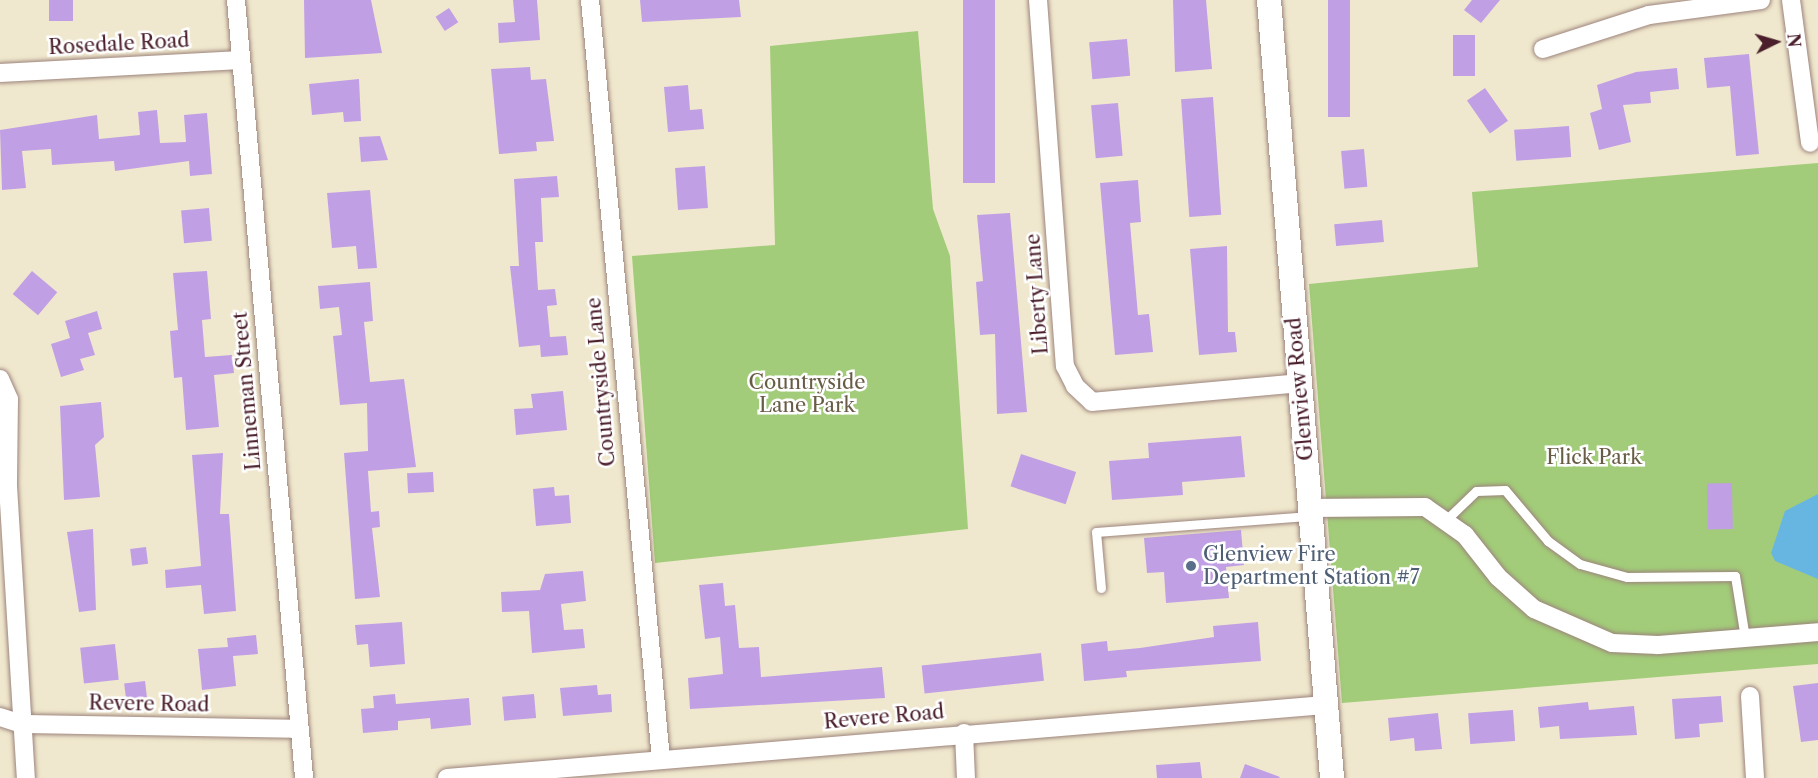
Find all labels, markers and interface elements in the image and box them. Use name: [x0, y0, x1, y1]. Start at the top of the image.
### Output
north arrow: [1746, 12, 1806, 72]
street label: Rosedale Road: [48, 28, 190, 60]
text: N: [1783, 33, 1804, 48]
street label: Liberty Lane: [1021, 232, 1053, 356]
street label: Countryside Lane: [582, 296, 620, 468]
street label: Linneman Street: [228, 311, 266, 471]
street label: Glenview Road: [1282, 316, 1318, 462]
park label: Countryside Lane Park: [749, 370, 865, 417]
park label: Flick Park: [1546, 445, 1642, 469]
place label: Glenview Fire Department Station #7: [1203, 542, 1420, 589]
marker: Glenview Fire Department Station #7: [1184, 559, 1198, 573]
street label: Revere Road: [88, 691, 210, 717]
street label: Revere Road: [823, 700, 945, 734]

